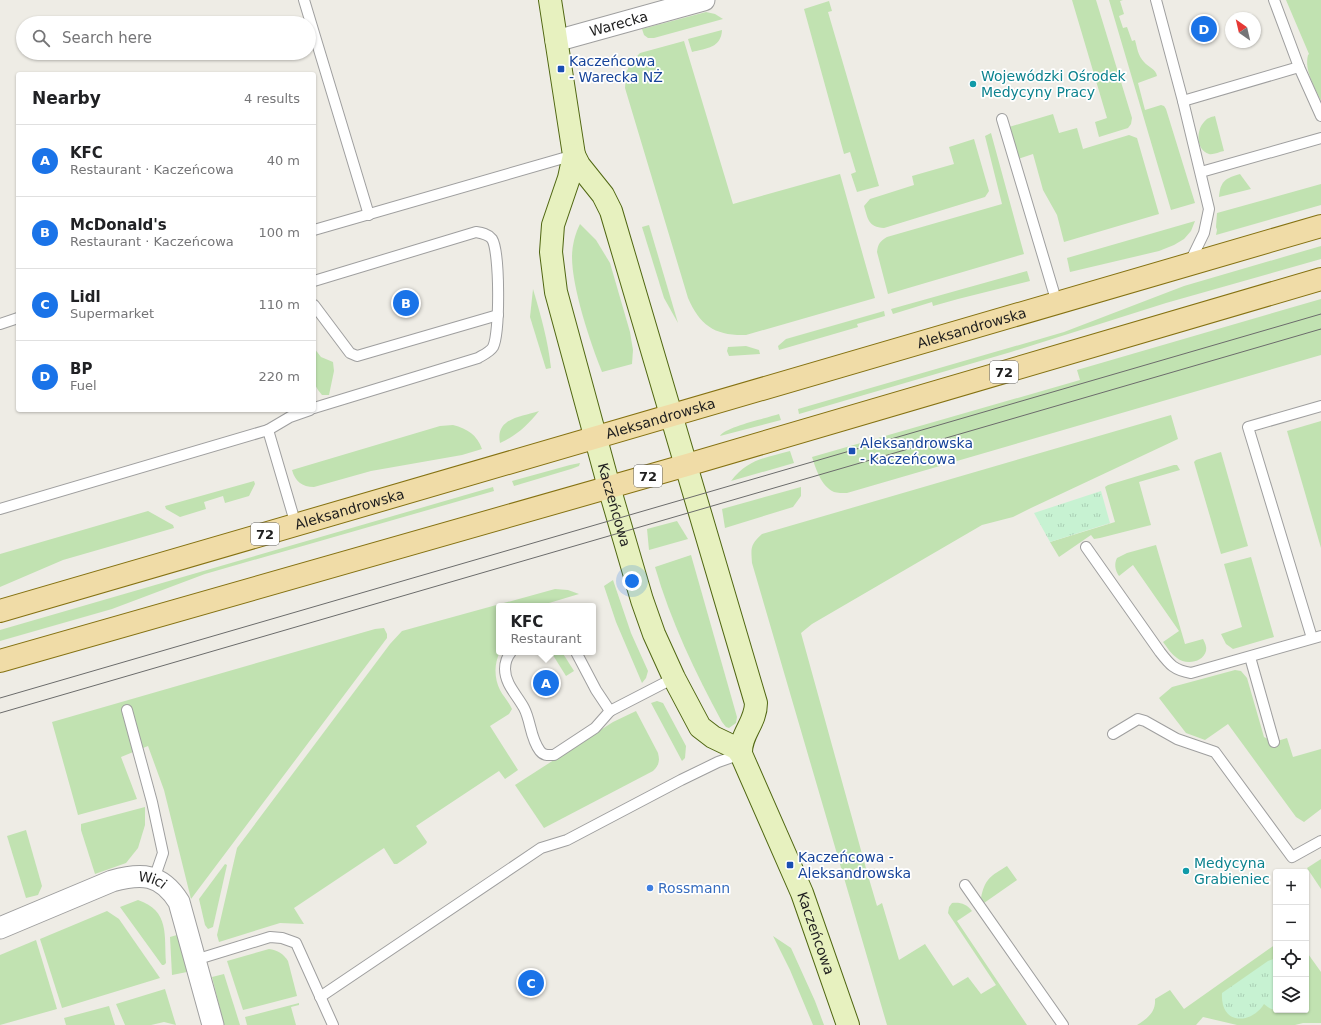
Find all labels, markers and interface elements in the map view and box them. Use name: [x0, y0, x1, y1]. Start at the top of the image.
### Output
street label: Warecka: [588, 8, 650, 39]
north arrow: [1225, 12, 1261, 48]
pin: D: [1191, 14, 1217, 44]
search box: [16, 16, 316, 60]
icon: search: [30, 27, 52, 49]
text: Search here: [62, 29, 152, 47]
place label: Kaczeńcowa - Warecka NŻ: [569, 53, 663, 85]
marker: Kaczeńcowa - Warecka NŻ: [556, 64, 566, 74]
place label: Wojewódzki Ośrodek Medycyny Pracy: [981, 68, 1127, 100]
marker: Wojewódzki Ośrodek Medycyny Pracy: [968, 79, 978, 89]
text: Nearby: [32, 88, 101, 108]
text: 4 results: [244, 91, 300, 106]
text: KFC: [70, 144, 103, 162]
text: A: [40, 153, 50, 168]
text: 40 m: [267, 153, 300, 168]
text: Restaurant · Kaczeńcowa: [70, 162, 234, 177]
text: McDonald's: [70, 216, 167, 234]
text: B: [40, 225, 50, 240]
text: 100 m: [258, 225, 300, 240]
text: Restaurant · Kaczeńcowa: [70, 234, 234, 249]
text: Lidl: [70, 288, 101, 306]
pin: B: [393, 288, 419, 318]
text: C: [40, 297, 50, 312]
text: 110 m: [258, 297, 300, 312]
street label: Aleksandrowska: [915, 304, 1028, 351]
text: Supermarket: [70, 306, 154, 321]
text: BP: [70, 360, 92, 378]
road number: 72: [990, 361, 1018, 383]
text: D: [40, 369, 50, 384]
text: 220 m: [258, 369, 300, 384]
text: Fuel: [70, 378, 97, 393]
street label: Aleksandrowska: [604, 395, 717, 442]
place label: Aleksandrowska - Kaczeńcowa: [860, 435, 973, 467]
marker: Aleksandrowska - Kaczeńcowa: [847, 446, 857, 456]
street label: Kaczeńcowa: [595, 461, 634, 548]
road number: 72: [634, 465, 662, 487]
street label: Aleksandrowska: [293, 486, 406, 533]
road number: 72: [251, 523, 279, 545]
your location: [622, 571, 642, 591]
popup: [496, 603, 596, 655]
text: KFC: [510, 613, 543, 631]
text: Restaurant: [510, 631, 582, 646]
pin: A: [533, 668, 559, 698]
place label: Kaczeńcowa - Aleksandrowska: [798, 849, 911, 881]
place label: Medycyna Grabieniec: [1194, 855, 1270, 887]
marker: Kaczeńcowa - Aleksandrowska: [785, 860, 795, 870]
marker: Medycyna Grabieniec: [1181, 866, 1191, 876]
street label: Wici: [138, 868, 170, 892]
map controls: [1273, 869, 1309, 1013]
button: +: [1273, 869, 1309, 905]
place label: Rossmann: [658, 880, 730, 896]
marker: Rossmann: [645, 883, 655, 893]
street label: Kaczeńcowa: [794, 890, 838, 977]
button: −: [1273, 905, 1309, 941]
button: locate: [1273, 941, 1309, 977]
pin: C: [518, 968, 544, 998]
button: layers: [1273, 977, 1309, 1013]

